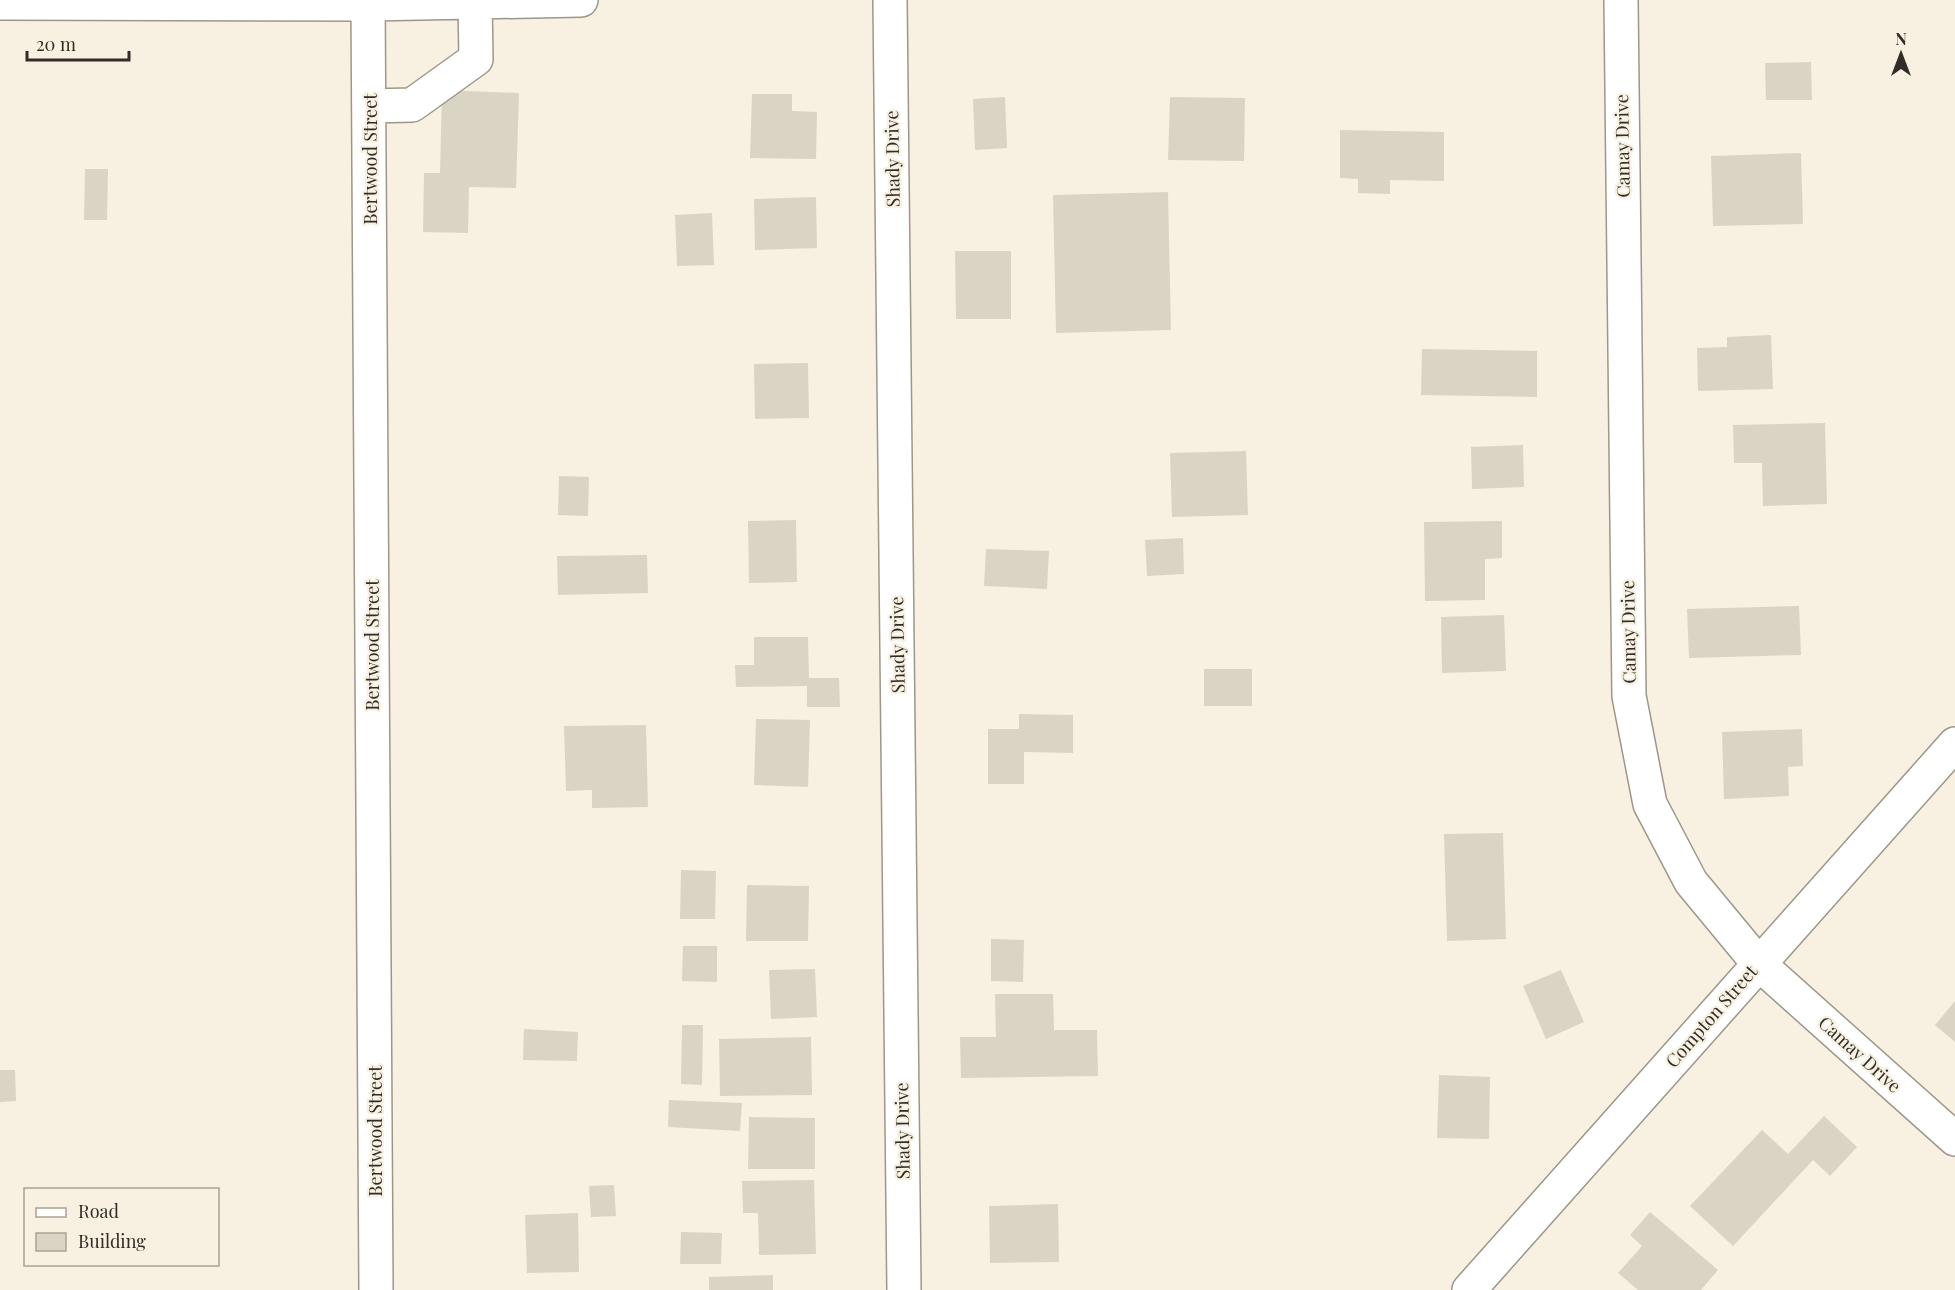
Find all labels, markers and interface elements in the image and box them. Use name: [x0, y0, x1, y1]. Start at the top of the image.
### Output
scale bar: [27, 24, 129, 62]
north arrow: [1871, 24, 1931, 84]
text: N: [1895, 28, 1907, 49]
text: 20 m: [36, 32, 76, 56]
street label: Bertwood Street: [358, 93, 382, 225]
street label: Camay Drive: [1609, 94, 1635, 198]
street label: Shady Drive: [879, 110, 905, 208]
street label: Bertwood Street: [360, 579, 384, 711]
street label: Camay Drive: [1615, 580, 1641, 684]
street label: Shady Drive: [884, 596, 910, 694]
street label: Compton Street: [1660, 959, 1763, 1072]
street label: Camay Drive: [1814, 1011, 1906, 1097]
street label: Bertwood Street: [363, 1065, 387, 1197]
street label: Shady Drive: [889, 1082, 915, 1180]
legend: [24, 1188, 219, 1266]
text: Road: [78, 1199, 119, 1223]
text: Building: [78, 1229, 146, 1253]

